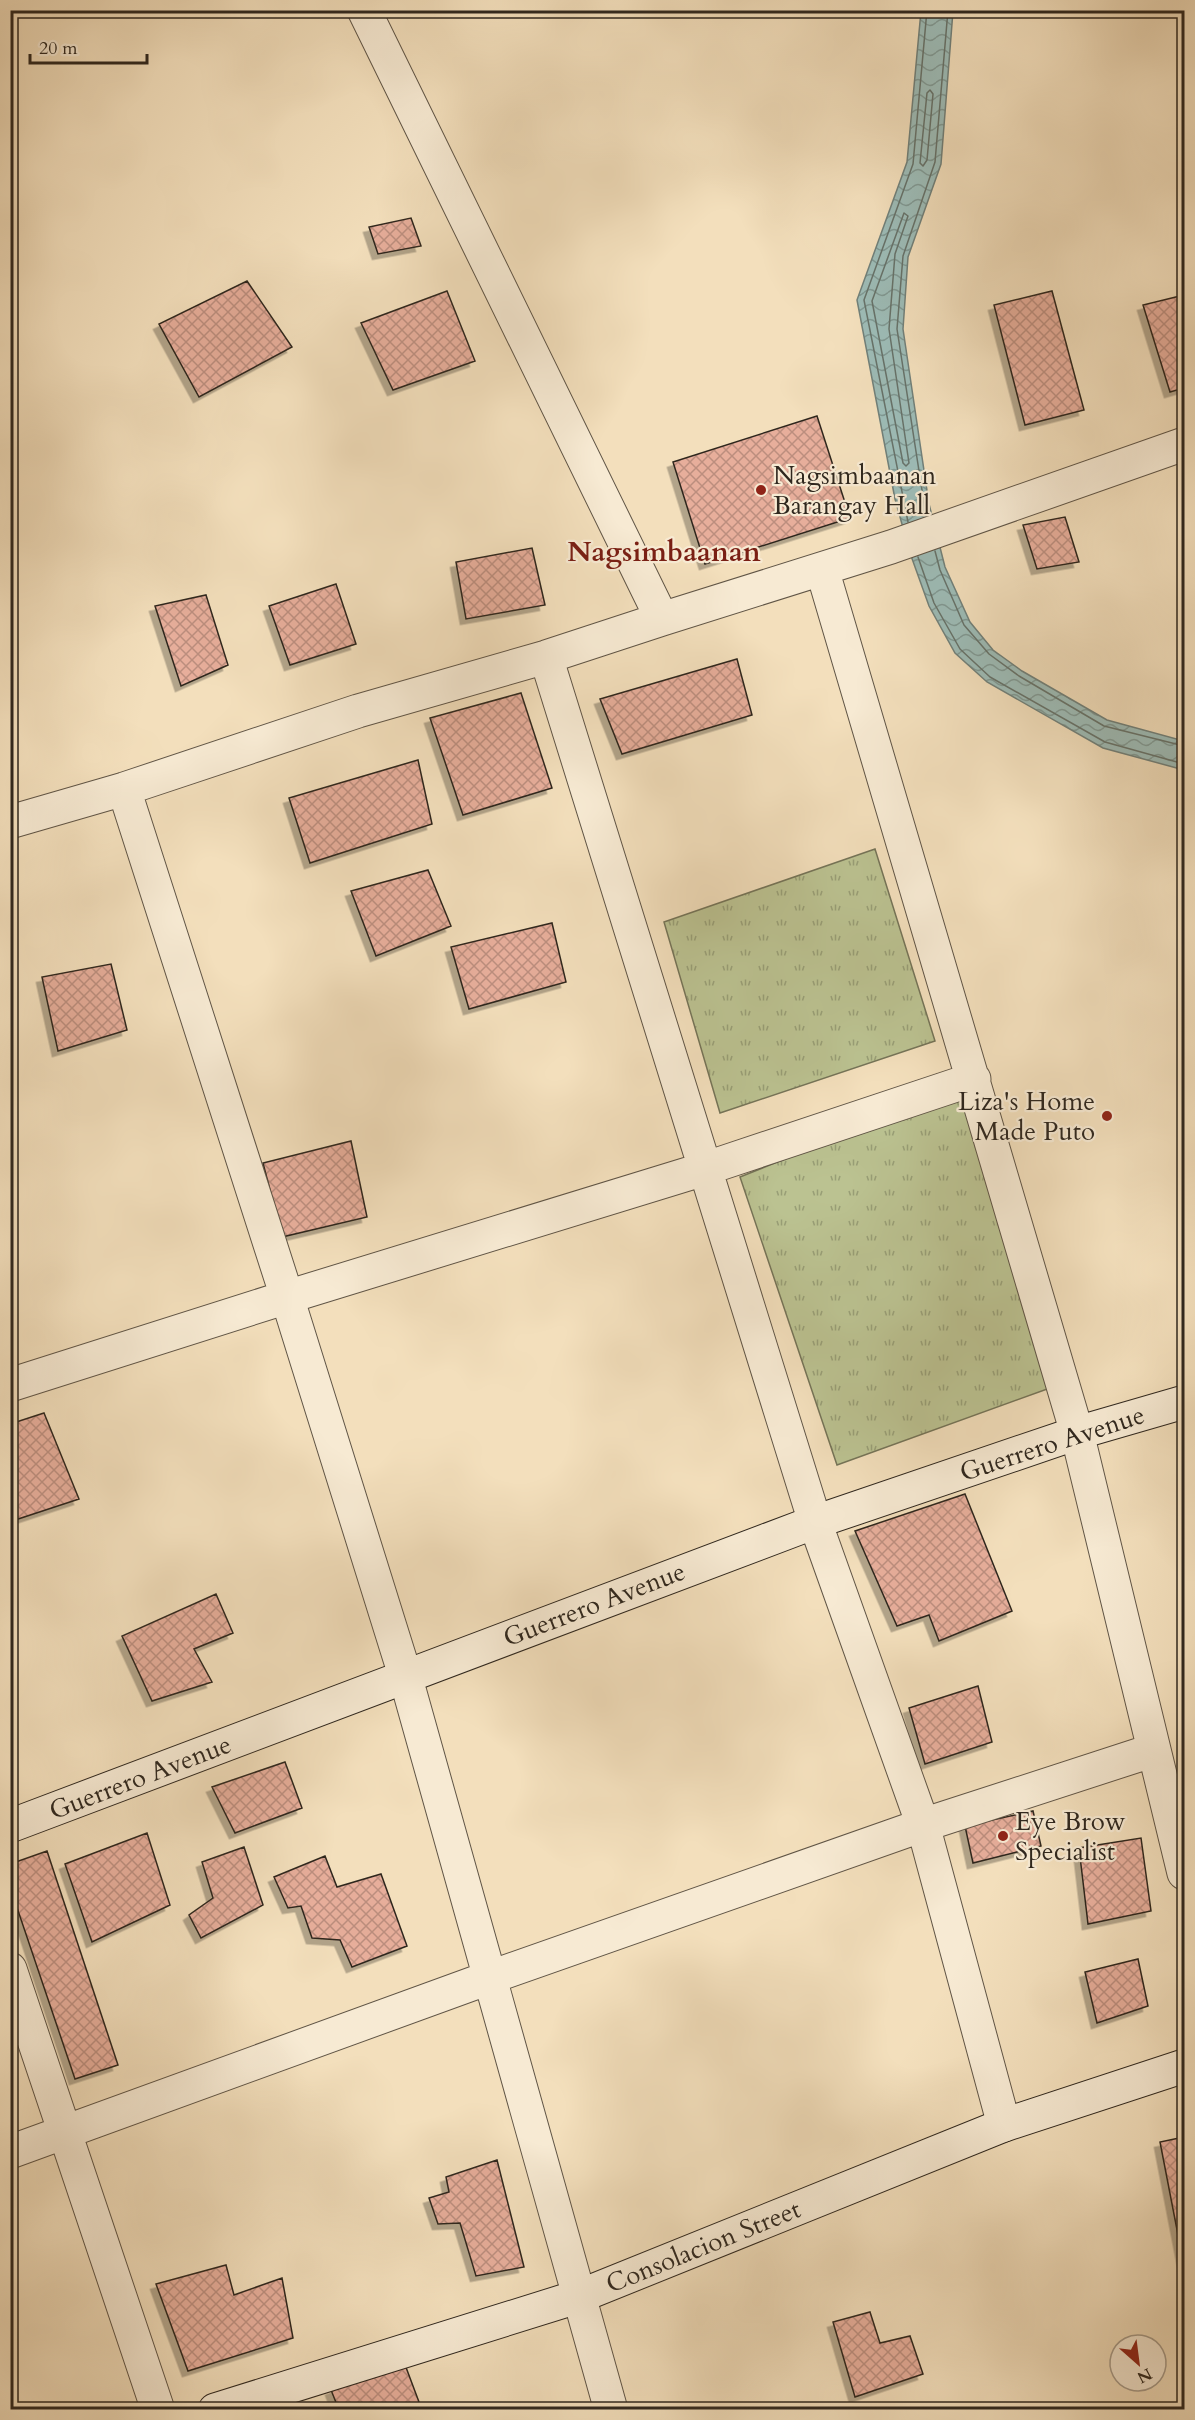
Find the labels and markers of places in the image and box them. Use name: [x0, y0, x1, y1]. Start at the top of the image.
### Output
place label: Nagsimbaanan Barangay Hall: [773, 458, 936, 523]
marker: Nagsimbaanan Barangay Hall: [754, 483, 768, 497]
place label: Liza's Home Made Puto: [958, 1084, 1095, 1149]
marker: Liza's Home Made Puto: [1100, 1109, 1114, 1123]
place label: Eye Brow Specialist: [1015, 1804, 1126, 1869]
marker: Eye Brow Specialist: [996, 1829, 1010, 1843]

